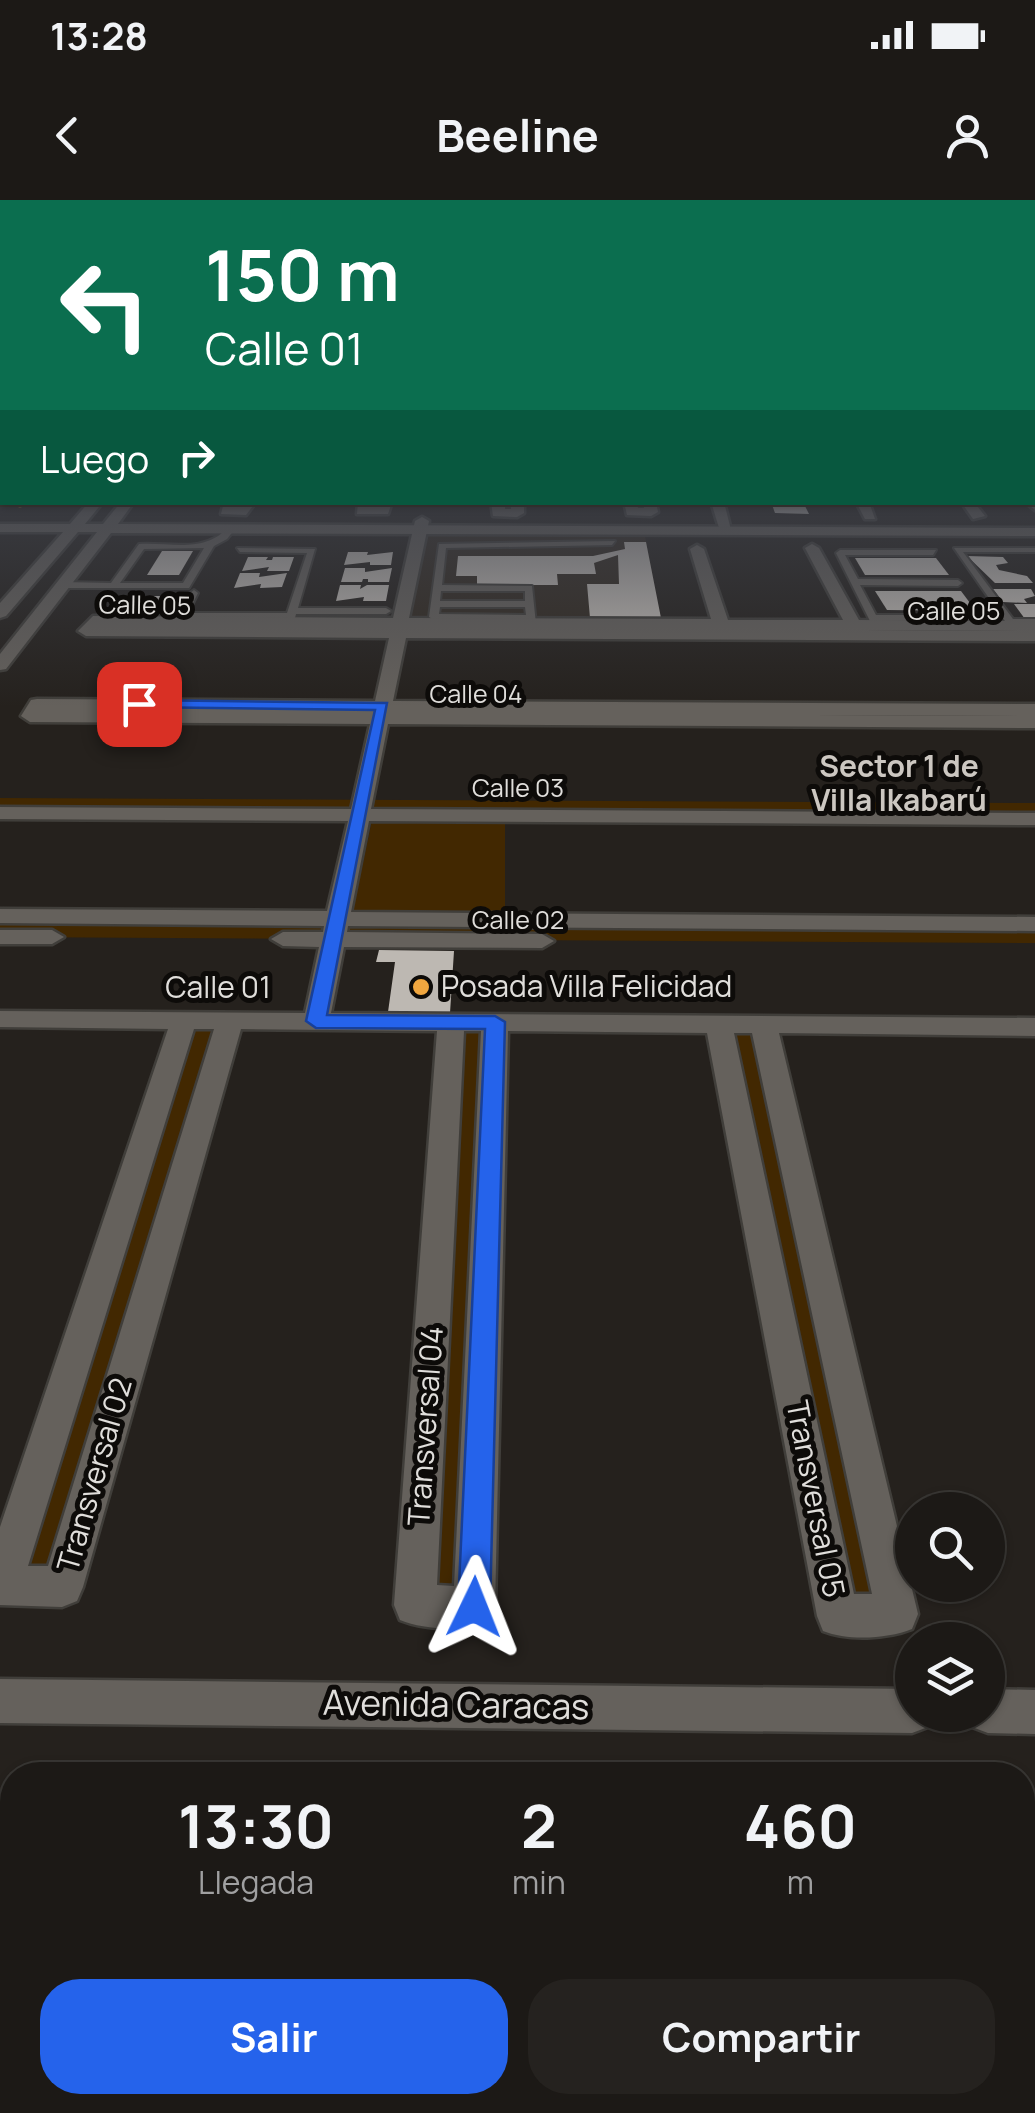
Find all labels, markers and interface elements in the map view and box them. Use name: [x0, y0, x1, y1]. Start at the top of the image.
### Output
text: 13:28: [50, 9, 148, 61]
text: Beeline: [436, 104, 599, 166]
icon: back: [40, 108, 95, 163]
icon: person: [940, 108, 995, 163]
text: 150 m: [205, 226, 400, 322]
icon: left: [40, 240, 170, 370]
text: Calle 01: [205, 317, 364, 379]
icon: right: [169, 430, 224, 485]
text: Luego: [40, 432, 149, 484]
street label: Calle 05: [98, 586, 192, 623]
street label: Calle 05: [908, 593, 1000, 628]
pin: [97, 662, 182, 747]
street label: Calle 04: [429, 676, 523, 711]
icon: arrive: [112, 677, 167, 732]
district label: Sector 1 de Villa Ikabarú: [811, 745, 987, 820]
street label: Calle 03: [472, 770, 564, 805]
street label: Calle 02: [472, 902, 564, 937]
place label: Posada Villa Felicidad: [441, 965, 732, 1006]
street label: Calle 01: [165, 966, 271, 1007]
marker: Posada Villa Felicidad: [410, 976, 432, 998]
street label: Transversal 04: [397, 1325, 452, 1527]
street label: Transversal 02: [46, 1373, 141, 1576]
street label: Transversal 05: [777, 1397, 856, 1601]
map controls: [895, 1492, 1005, 1732]
button: search: [895, 1492, 1005, 1602]
position arrow: [422, 1555, 526, 1659]
button: layers: [895, 1622, 1005, 1732]
street label: Avenida Caracas: [322, 1678, 590, 1730]
text: 13:30: [178, 1784, 334, 1866]
text: 2: [521, 1784, 557, 1866]
text: 460: [744, 1784, 857, 1866]
text: Llegada: [198, 1860, 314, 1904]
text: min: [512, 1860, 566, 1904]
text: m: [787, 1860, 814, 1904]
button: Salir: [40, 1979, 508, 2094]
button: Compartir: [528, 1979, 995, 2094]

